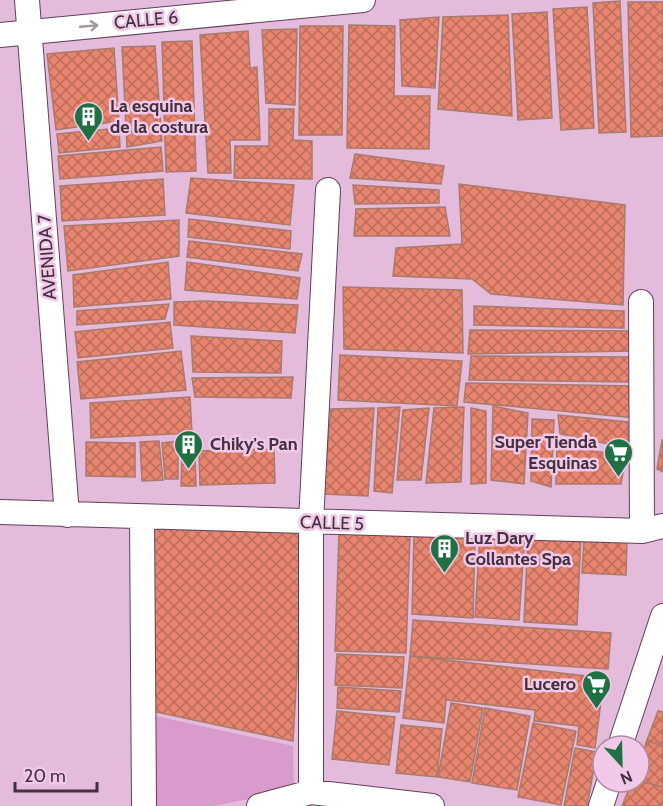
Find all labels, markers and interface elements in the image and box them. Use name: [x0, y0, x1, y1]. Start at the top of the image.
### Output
street label: CALLE 6: [113, 6, 179, 34]
one-way arrow: [78, 20, 98, 31]
place label: La esquina de la costura: [110, 95, 208, 138]
building icon: La esquina de la costura: [73, 100, 105, 142]
street label: AVENIDA 7: [33, 214, 61, 300]
building icon: Chiky's Pan: [173, 428, 205, 470]
place label: Super Tienda Esquinas: [495, 431, 597, 474]
place label: Chiky's Pan: [210, 433, 298, 455]
supermarket icon: Super Tienda Esquinas: [602, 436, 634, 478]
street label: CALLE 5: [300, 511, 364, 535]
place label: Luz Dary Collantes Spa: [465, 527, 571, 570]
building icon: Luz Dary Collantes Spa: [428, 532, 460, 574]
supermarket icon: Lucero: [581, 668, 613, 710]
place label: Lucero: [524, 673, 576, 695]
north arrow: [591, 734, 651, 794]
scale bar: [15, 755, 98, 793]
text: 20 m: [24, 765, 66, 787]
text: N: [618, 767, 635, 788]

